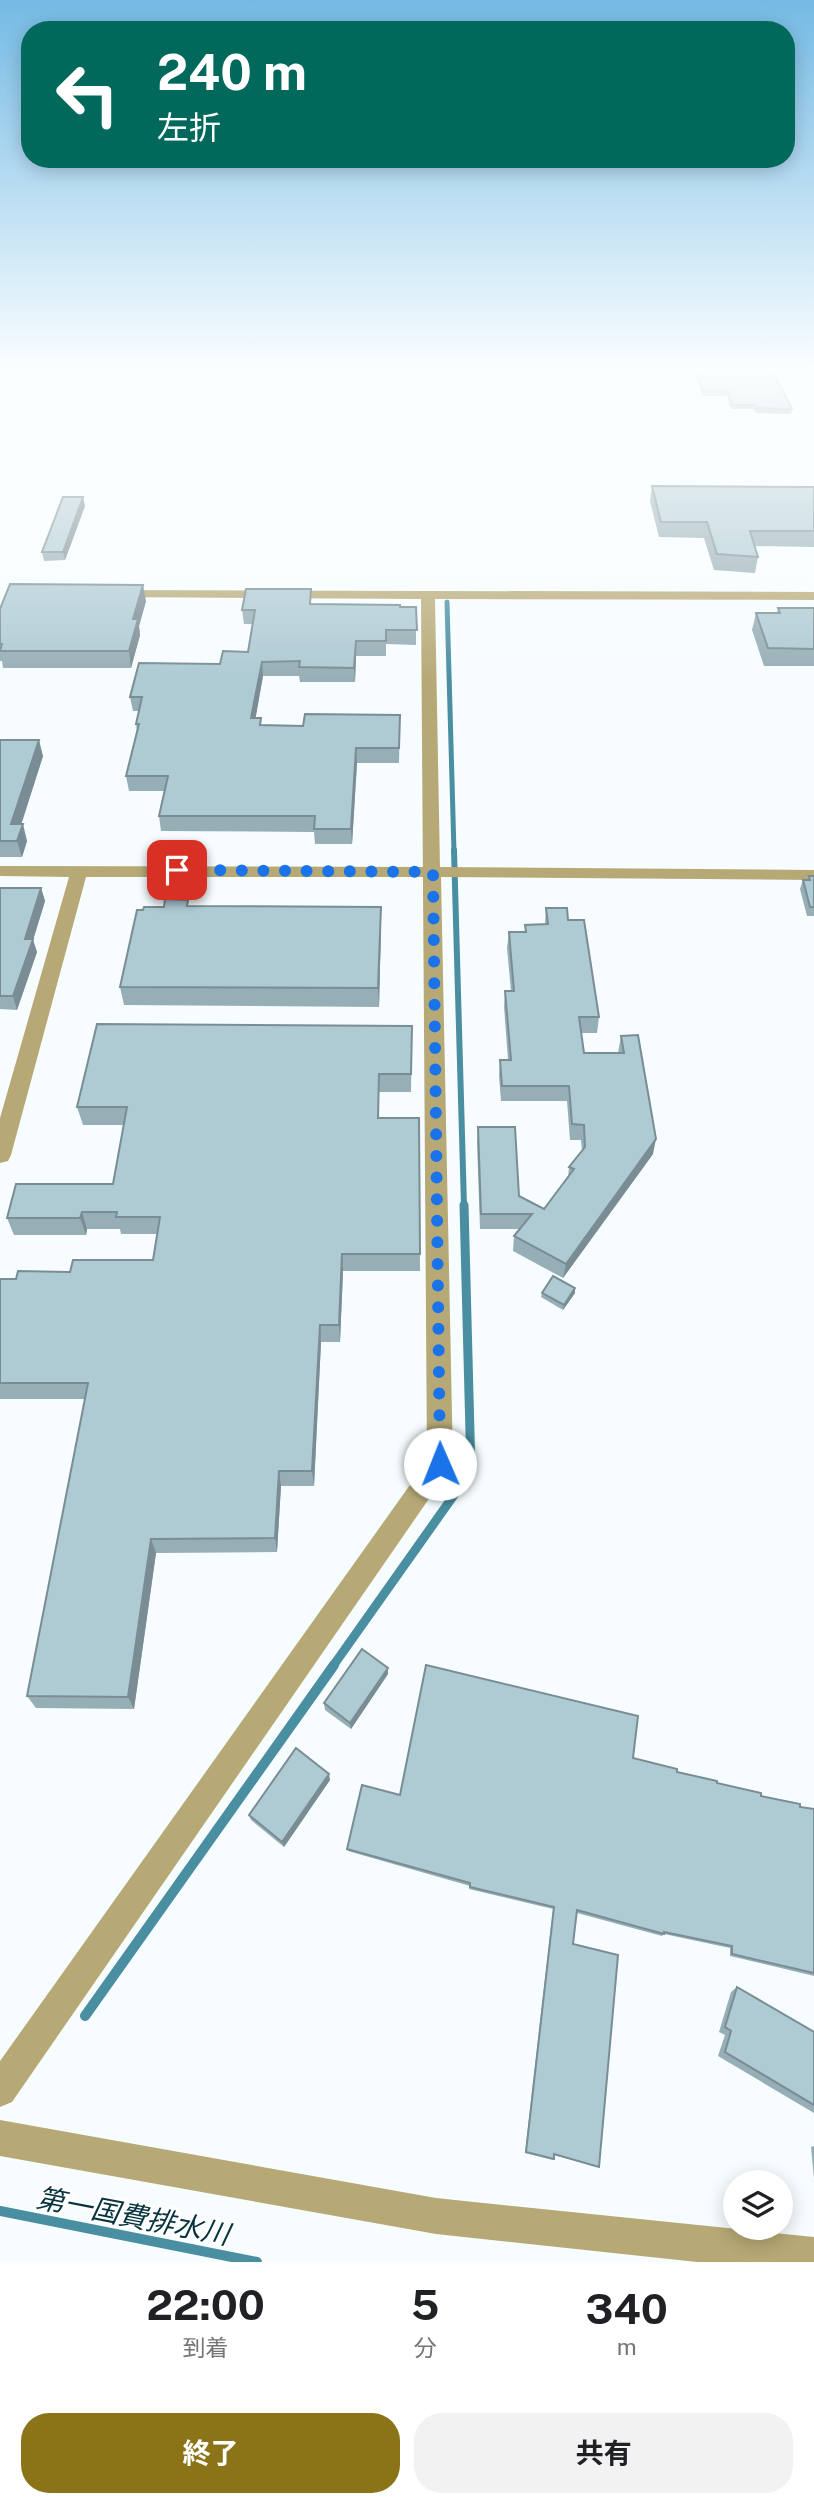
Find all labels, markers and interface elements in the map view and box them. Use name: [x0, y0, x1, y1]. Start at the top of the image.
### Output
text: 240 m: [157, 43, 307, 101]
icon: left: [42, 49, 133, 140]
text: 左折: [157, 109, 221, 146]
pin: [147, 840, 207, 900]
icon: arrive: [158, 851, 196, 889]
position arrow: [403, 1427, 477, 1501]
map controls: [723, 2170, 793, 2240]
button: layers: [723, 2170, 793, 2240]
water label: 第一国費排水川: [34, 2181, 235, 2251]
text: 22:00: [146, 2280, 265, 2329]
text: 5: [411, 2280, 439, 2329]
text: 340: [585, 2284, 668, 2333]
text: m: [617, 2333, 637, 2360]
text: 到着: [182, 2334, 228, 2361]
text: 分: [414, 2334, 437, 2361]
button: 終了: [21, 2413, 400, 2493]
button: 共有: [414, 2413, 793, 2493]

